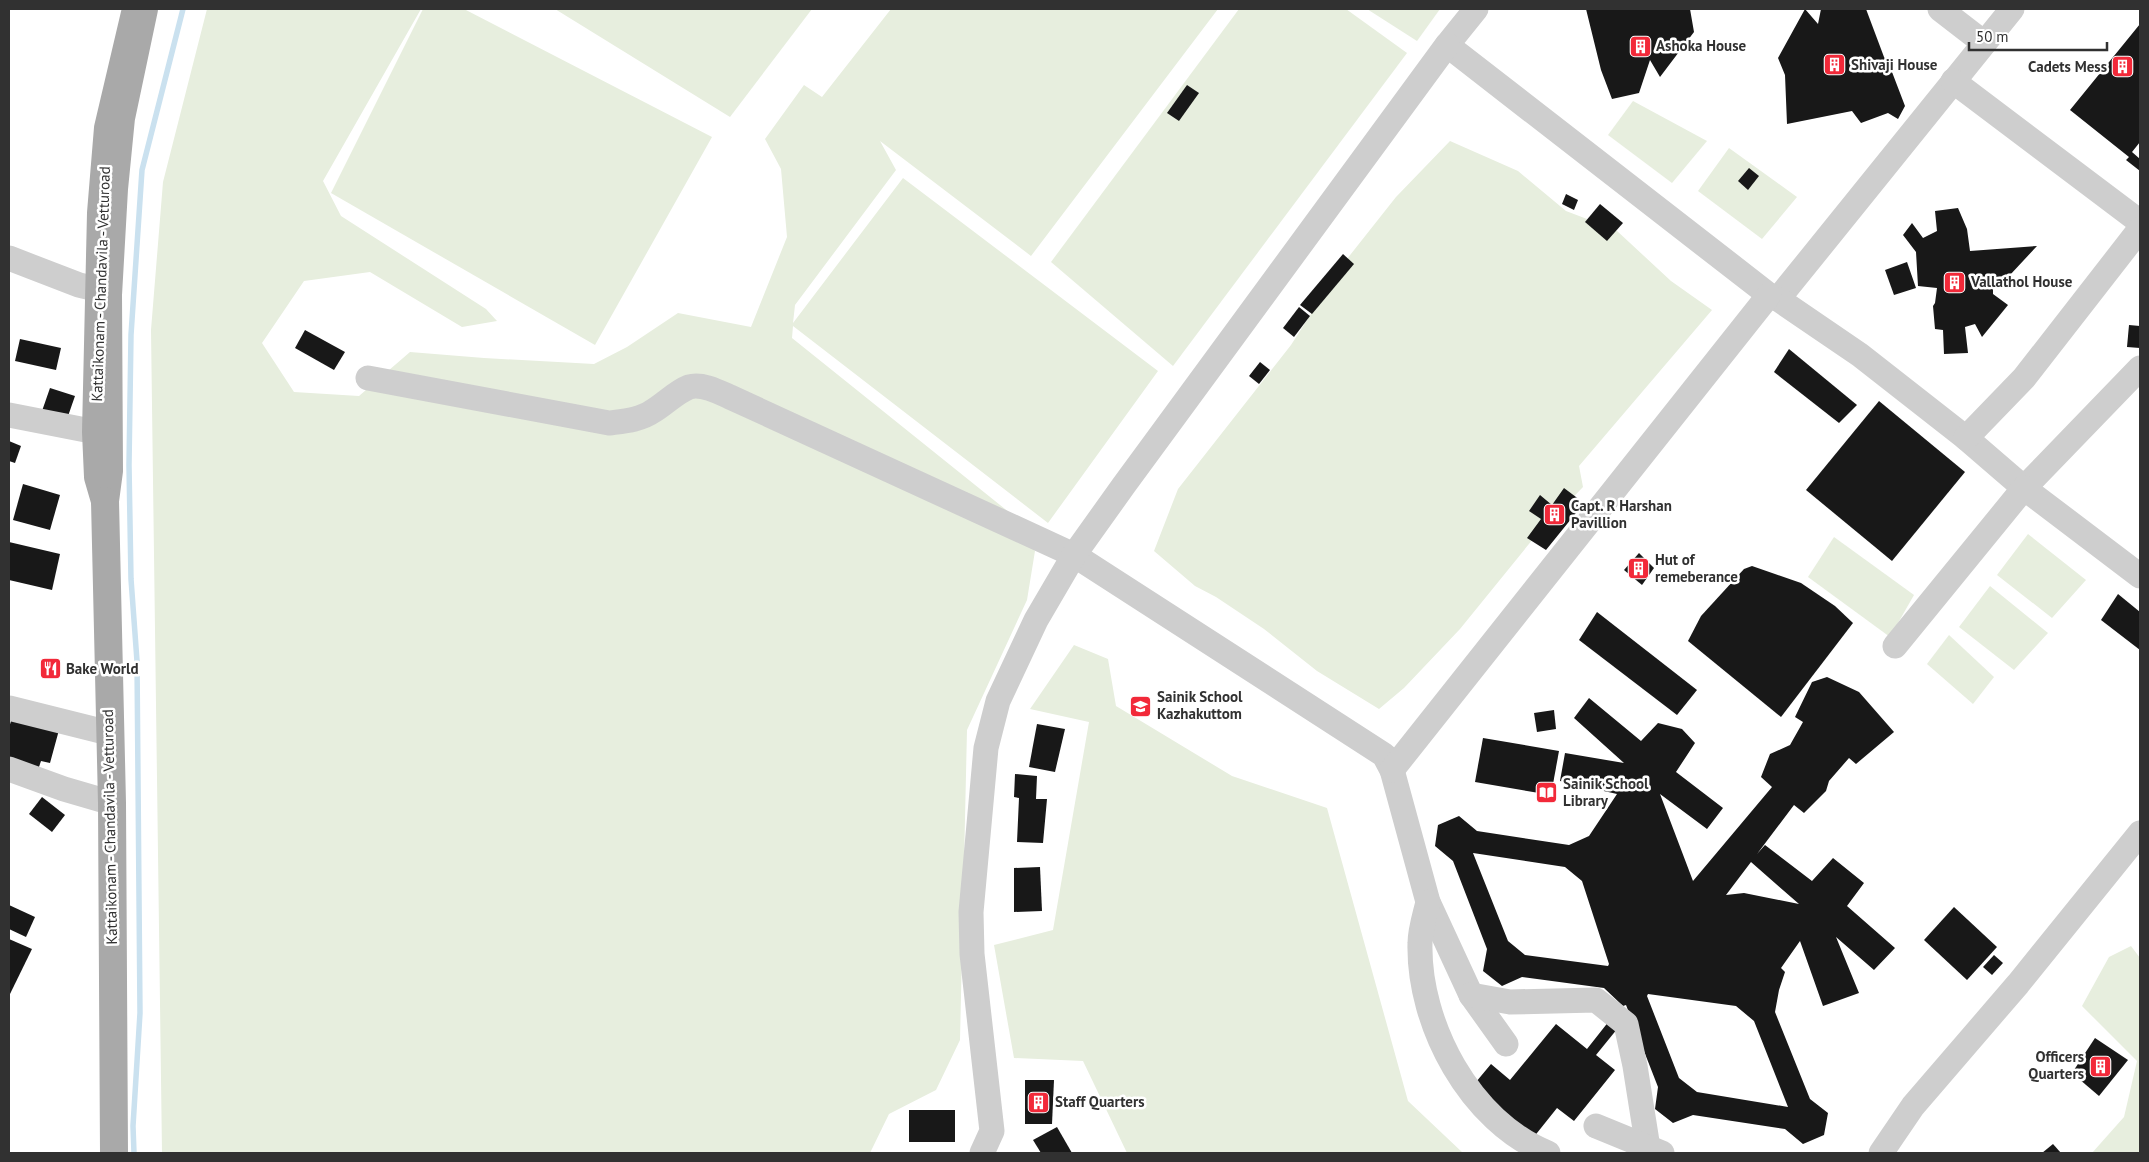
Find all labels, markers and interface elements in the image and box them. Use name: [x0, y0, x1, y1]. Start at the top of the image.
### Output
scale bar: [1969, 20, 2106, 52]
text: 50 m: [1976, 27, 2009, 46]
building icon: Ashoka House: [1628, 34, 1652, 58]
place label: Ashoka House: [1656, 36, 1746, 55]
building icon: Shivaji House: [1823, 53, 1847, 77]
place label: Shivaji House: [1851, 55, 1938, 74]
building icon: Cadets Mess: [2111, 55, 2135, 79]
place label: Cadets Mess: [2028, 57, 2107, 76]
street label: Kattaikonam - Chandavila - Vetturoad: [87, 166, 114, 402]
building icon: Vallathol House: [1943, 270, 1967, 294]
place label: Vallathol House: [1970, 272, 2073, 291]
place label: Capt. R Harshan Pavillion: [1571, 496, 1672, 532]
building icon: Capt. R Harshan Pavillion: [1543, 503, 1567, 527]
place label: Hut of remeberance: [1655, 550, 1738, 586]
building icon: Hut of remeberance: [1627, 557, 1651, 581]
restaurant icon: Bake World: [38, 657, 62, 681]
place label: Bake World: [66, 659, 138, 678]
place label: Sainik School Kazhakuttom: [1157, 687, 1243, 723]
school or university icon: Sainik School Kazhakuttom: [1129, 694, 1153, 718]
street label: Kattaikonam - Chandavila - Vetturoad: [98, 709, 121, 945]
place label: Sainik School Library: [1563, 774, 1649, 810]
library icon: Sainik School Library: [1535, 781, 1559, 805]
place label: Officers Quarters: [2028, 1047, 2084, 1083]
building icon: Officers Quarters: [2088, 1054, 2112, 1078]
building icon: Staff Quarters: [1027, 1090, 1051, 1114]
place label: Staff Quarters: [1055, 1092, 1145, 1111]

